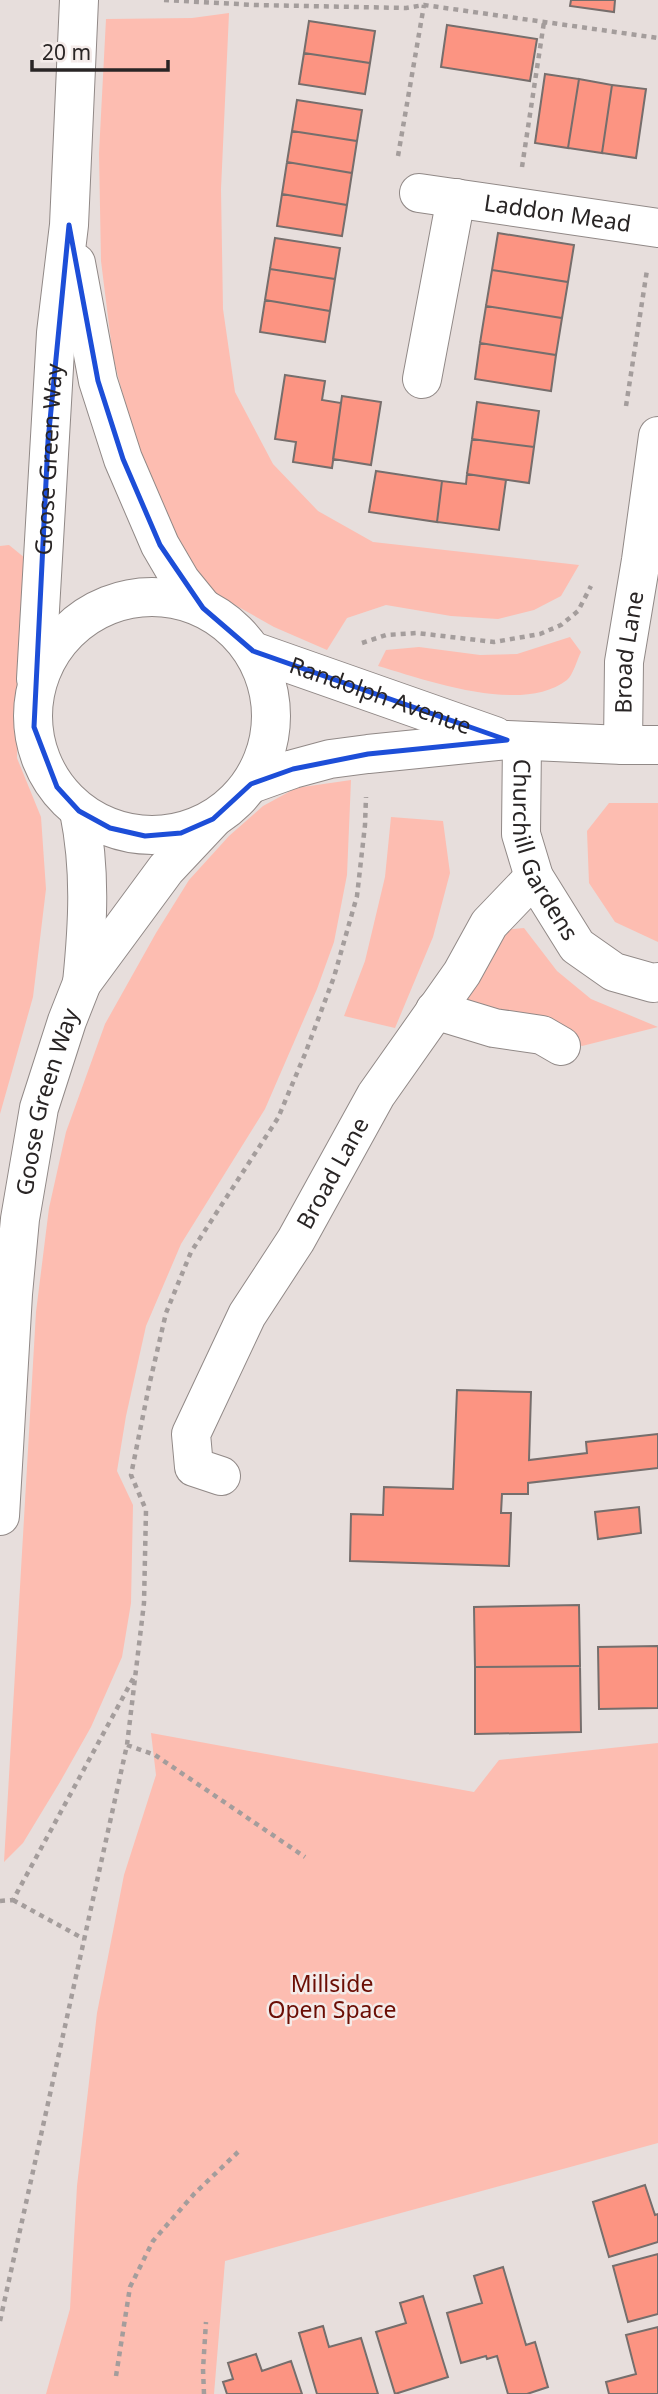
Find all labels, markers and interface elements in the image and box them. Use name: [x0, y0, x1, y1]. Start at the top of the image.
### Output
scale bar: [32, 28, 168, 72]
text: 20 m: [42, 38, 91, 66]
street label: Laddon Mead: [482, 186, 633, 239]
street label: Goose Green Way: [26, 362, 69, 556]
street label: Broad Lane: [606, 589, 651, 714]
street label: Randolph Avenue: [285, 648, 476, 741]
street label: Churchill Gardens: [506, 759, 587, 946]
street label: Goose Green Way: [7, 1003, 86, 1198]
street label: Broad Lane: [288, 1111, 376, 1234]
park label: Millside Open Space: [268, 1967, 396, 2025]

